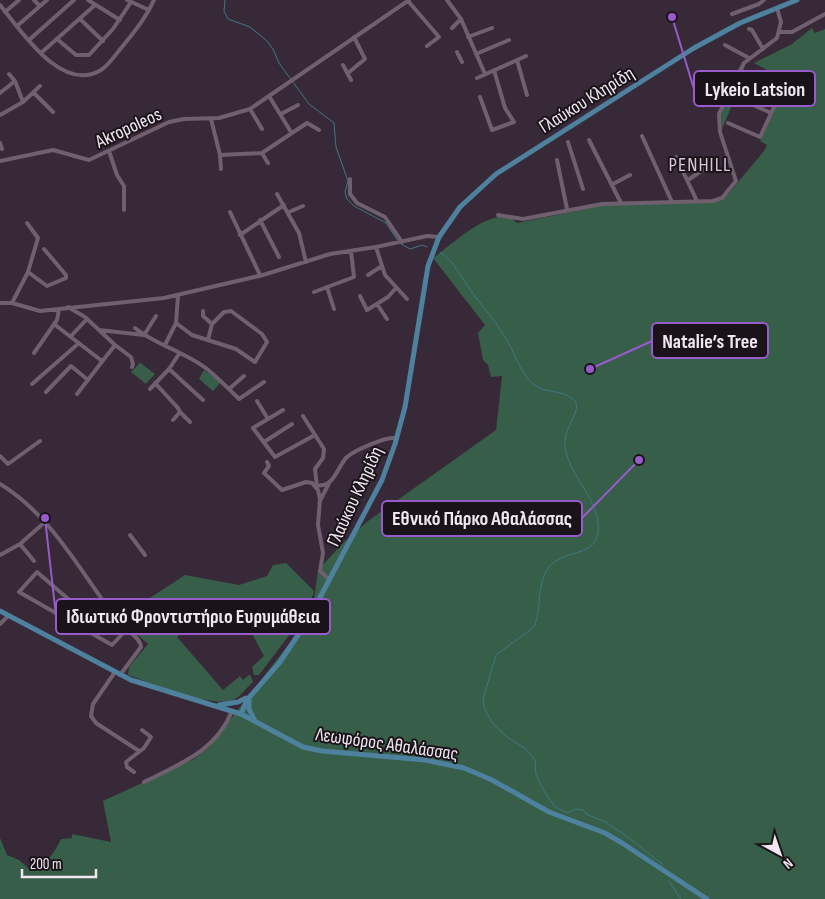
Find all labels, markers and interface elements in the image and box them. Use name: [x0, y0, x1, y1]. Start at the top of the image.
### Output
street label: Γλαύκου Κληρίδη: [535, 62, 639, 139]
callout: Lykeio Latsion: [694, 71, 815, 106]
text: Lykeio Latsion: [705, 78, 805, 102]
street label: Akropoleos: [91, 103, 166, 154]
district label: PENHILL: [669, 153, 731, 177]
callout: Natalie’s Tree: [652, 323, 768, 358]
text: Natalie’s Tree: [662, 330, 758, 354]
street label: Γλαύκου Κληρίδη: [322, 443, 389, 550]
callout: Εθνικό Πάρκο Αθαλάσσας: [382, 501, 582, 536]
text: Εθνικό Πάρκο Αθαλάσσας: [392, 507, 572, 531]
callout: Ιδιωτικό Φροντιστήριο Ευρυμάθεια: [56, 599, 330, 634]
text: Ιδιωτικό Φροντιστήριο Ευρυμάθεια: [66, 605, 320, 629]
street label: Λεωφόρος Αθαλάσσας: [313, 723, 459, 766]
north arrow: [755, 829, 805, 879]
scale bar: [22, 846, 96, 878]
text: 200 m: [30, 855, 62, 874]
text: N: [780, 855, 796, 872]

